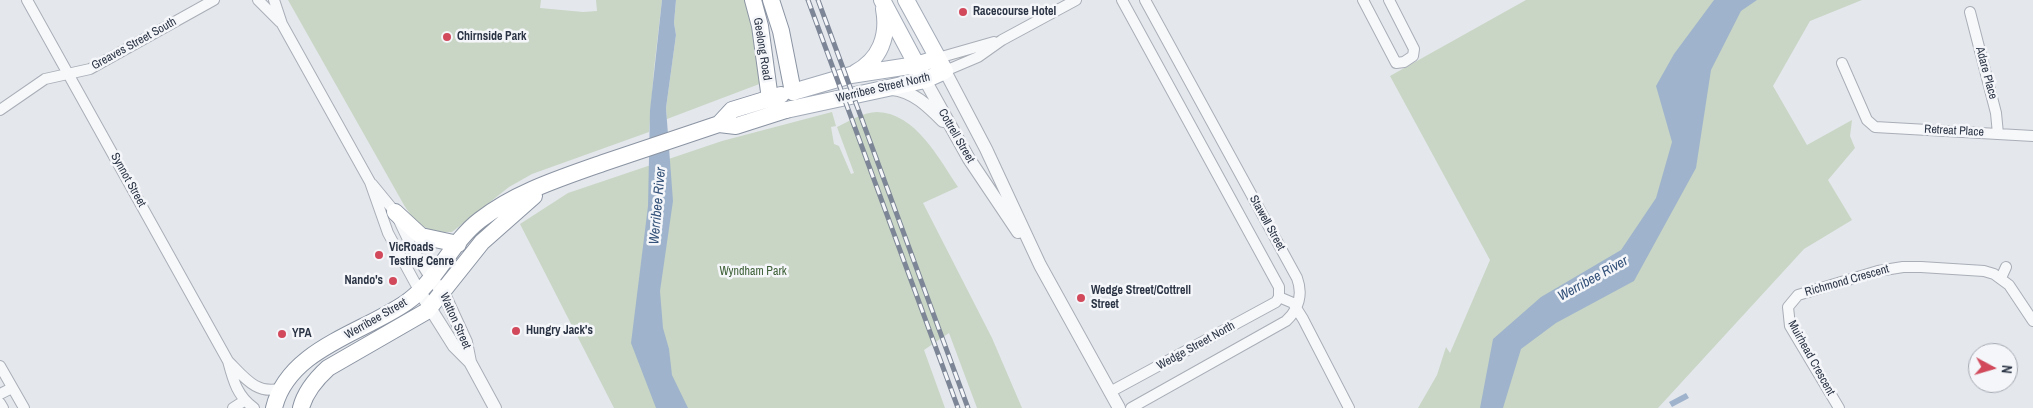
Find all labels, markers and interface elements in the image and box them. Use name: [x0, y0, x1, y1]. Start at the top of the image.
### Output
place label: Racecourse Hotel: [973, 5, 1056, 19]
marker: Racecourse Hotel: [957, 6, 969, 18]
street label: Greaves Street South: [89, 15, 179, 73]
street label: Geelong Road: [750, 17, 774, 81]
place label: Chirnside Park: [457, 30, 526, 44]
marker: Chirnside Park: [441, 31, 453, 43]
street label: Adare Place: [1972, 45, 2000, 101]
street label: Werribee Street North: [835, 70, 931, 106]
street label: Cottrell Street: [935, 106, 977, 166]
street label: Retreat Place: [1924, 122, 1984, 140]
street label: Synnot Street: [107, 150, 149, 210]
water label: Werribee River: [646, 167, 670, 245]
street label: Stawell Street: [1246, 193, 1288, 253]
place label: VicRoads Testing Cenre: [389, 241, 454, 269]
marker: VicRoads Testing Cenre: [373, 249, 385, 261]
water label: Werribee River: [1555, 253, 1631, 305]
street label: Richmond Crescent: [1803, 262, 1891, 300]
park label: Wyndham Park: [719, 265, 787, 279]
place label: Nando's: [345, 274, 383, 288]
marker: Nando's: [387, 275, 399, 287]
place label: Wedge Street/Cottrell Street: [1091, 284, 1191, 312]
street label: Watton Street: [436, 291, 474, 351]
marker: Wedge Street/Cottrell Street: [1075, 292, 1087, 304]
street label: Werribee Street: [342, 295, 410, 343]
street label: Muirhead Crescent: [1784, 318, 1838, 398]
street label: Wedge Street North: [1155, 319, 1237, 373]
place label: Hungry Jack's: [526, 324, 593, 338]
marker: Hungry Jack's: [510, 325, 522, 337]
place label: YPA: [292, 327, 312, 341]
marker: YPA: [276, 328, 288, 340]
north arrow: [1968, 343, 2018, 393]
text: N: [1998, 364, 2016, 375]

